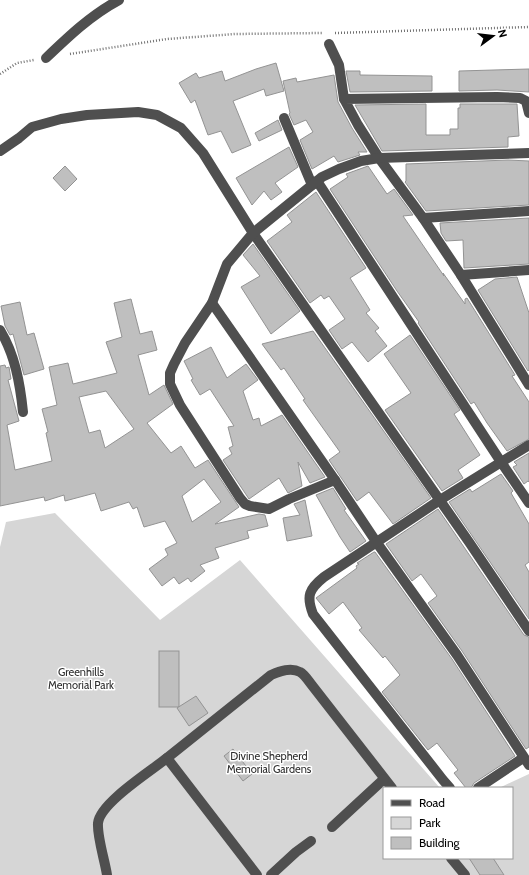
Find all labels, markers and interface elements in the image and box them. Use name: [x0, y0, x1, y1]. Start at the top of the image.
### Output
north arrow: [473, 16, 513, 56]
text: N: [495, 28, 510, 39]
park label: Greenhills Memorial Park: [48, 665, 114, 692]
park label: Divine Shepherd Memorial Gardens: [227, 749, 312, 776]
legend: [383, 787, 513, 859]
text: Road: [419, 795, 445, 810]
text: Park: [419, 815, 441, 830]
text: Building: [419, 835, 461, 850]

